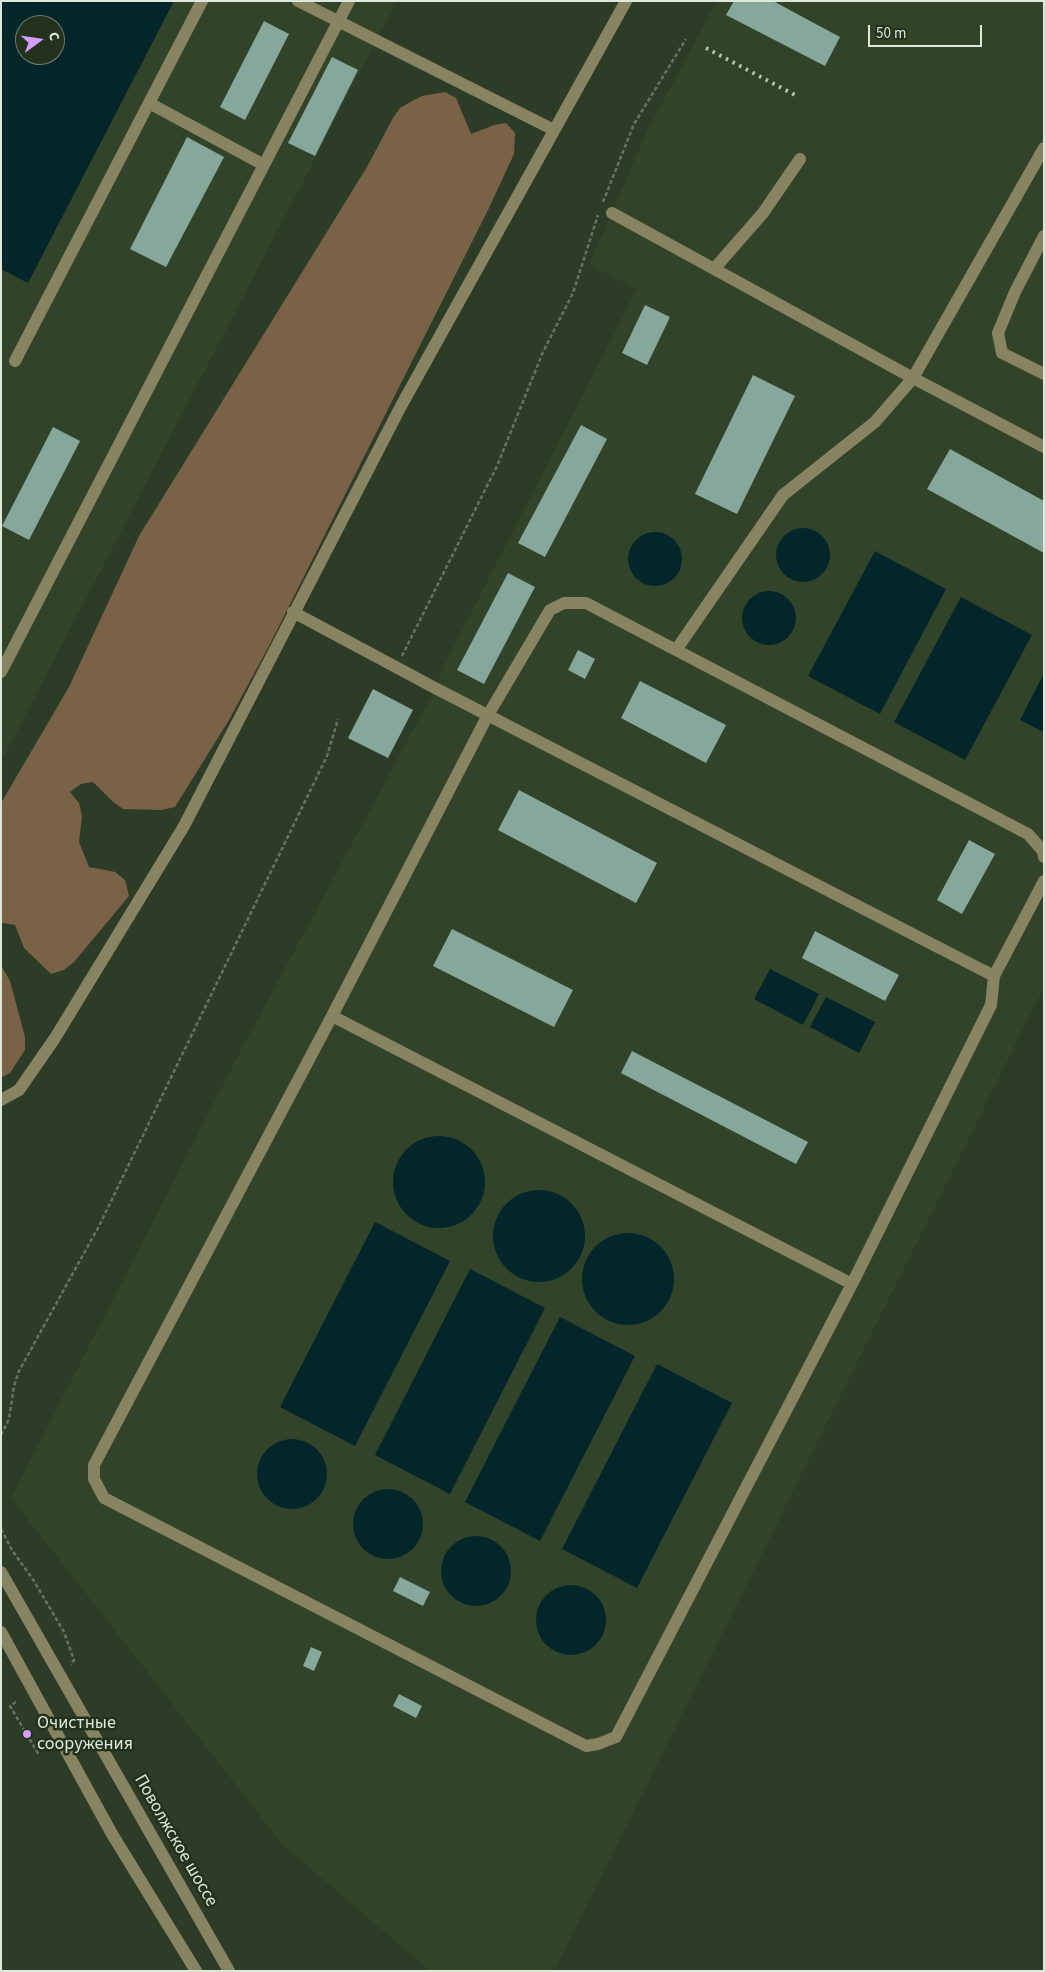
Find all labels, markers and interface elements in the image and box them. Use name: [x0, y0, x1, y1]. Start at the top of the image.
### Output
north arrow: [15, 15, 65, 65]
scale bar: [870, 15, 984, 47]
text: 50 m: [876, 23, 906, 44]
text: С: [43, 30, 64, 43]
place label: Очистные сооружения: [37, 1713, 133, 1756]
marker: Очистные сооружения: [21, 1728, 33, 1740]
street label: Поволжское шоссе: [128, 1771, 222, 1911]

